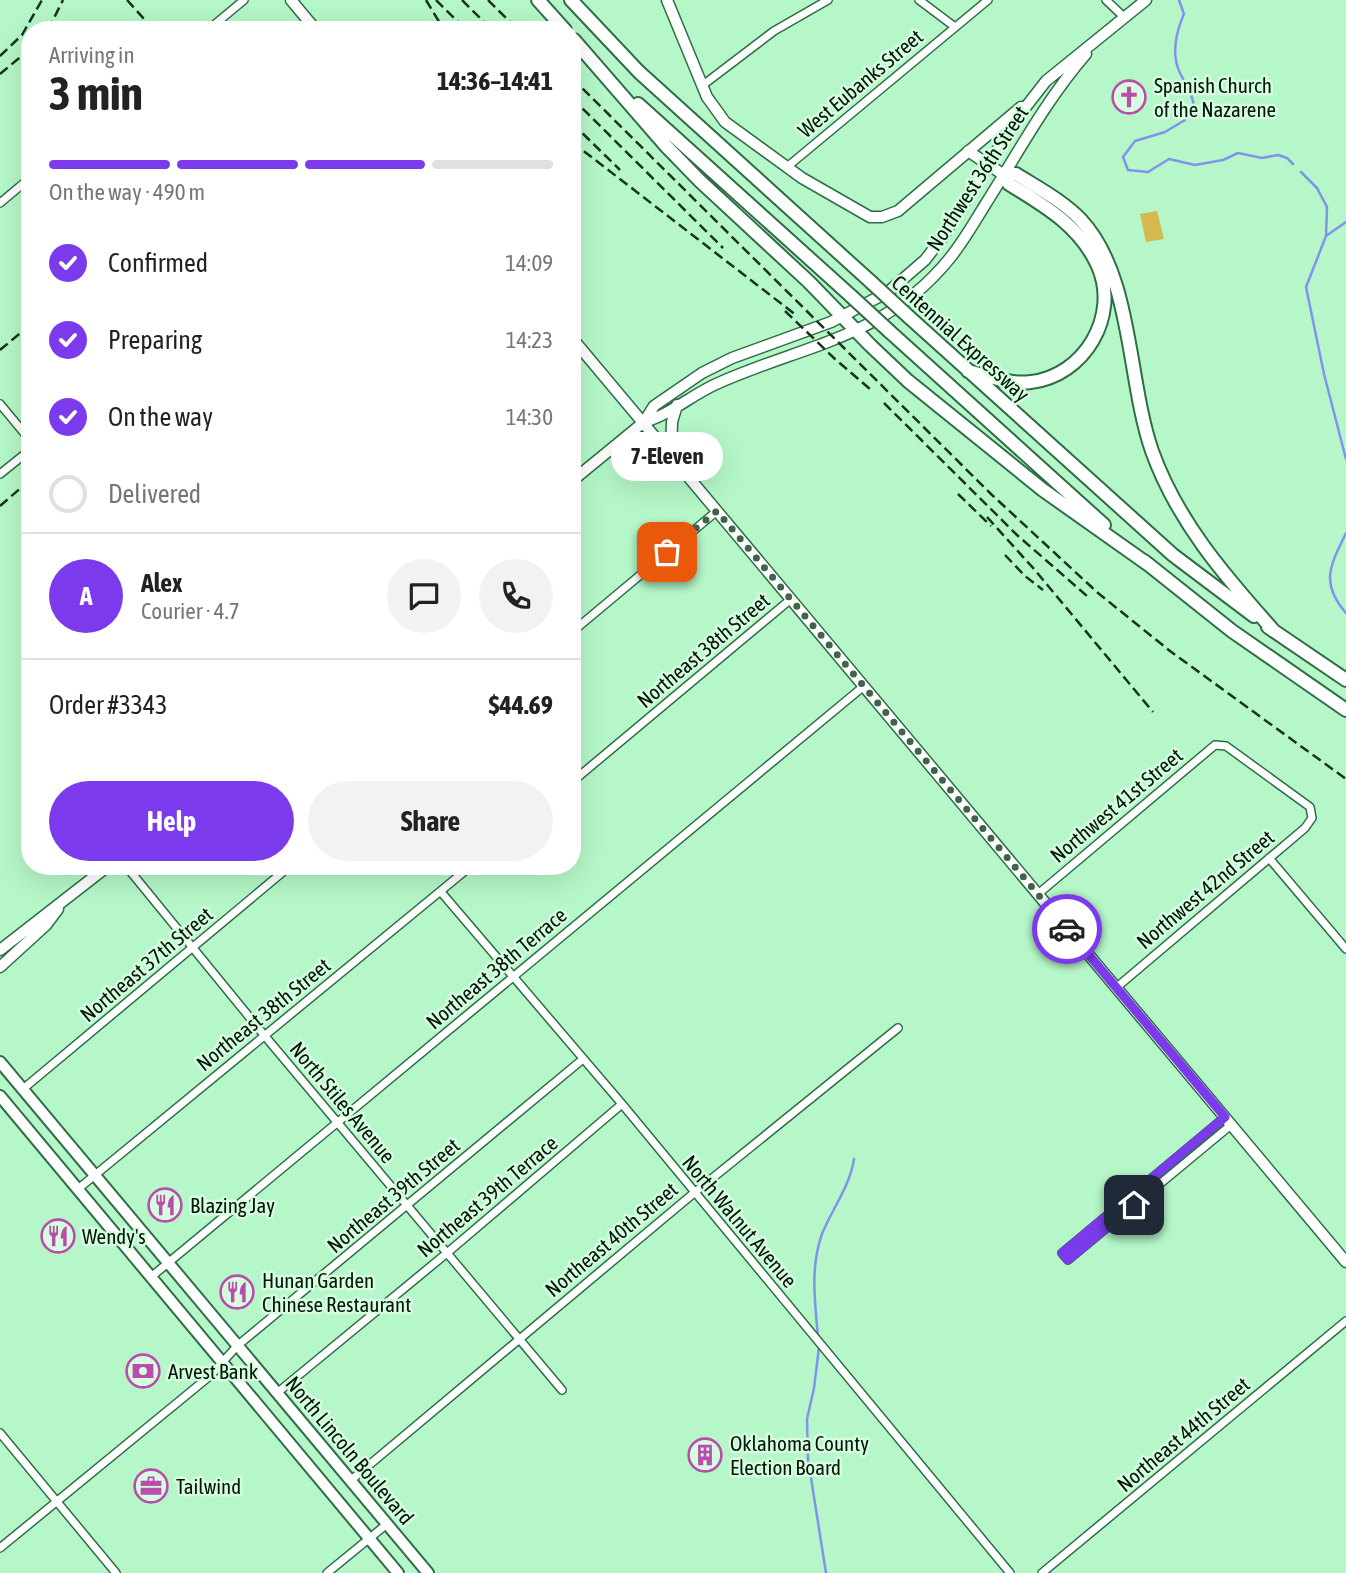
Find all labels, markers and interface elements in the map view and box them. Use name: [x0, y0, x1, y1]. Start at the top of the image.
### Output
street label: West Eubanks Street: [793, 24, 927, 142]
text: Arriving in: [49, 42, 135, 68]
text: 14:36–14:41: [437, 66, 553, 96]
text: 3 min: [49, 67, 143, 120]
place label: Spanish Church of the Nazarene: [1154, 73, 1276, 121]
church icon: Spanish Church of the Nazarene: [1110, 78, 1148, 116]
street label: Northwest 36th Street: [921, 101, 1033, 255]
text: On the way · 490 m: [49, 179, 205, 205]
icon: check: [49, 244, 87, 282]
text: Confirmed: [108, 248, 208, 278]
text: 14:09: [505, 250, 553, 276]
street label: Centennial Expressway: [887, 270, 1035, 406]
icon: check: [49, 321, 87, 359]
text: Preparing: [108, 325, 202, 355]
text: 14:23: [506, 327, 553, 353]
icon: check: [49, 398, 87, 436]
text: On the way: [108, 402, 213, 432]
text: 14:30: [506, 404, 553, 430]
callout: 7-Eleven: [611, 433, 723, 482]
text: 7-Eleven: [630, 443, 704, 469]
text: Delivered: [108, 479, 201, 509]
pin: [637, 522, 697, 582]
icon: bag: [648, 533, 686, 571]
button: chat: [387, 559, 461, 633]
button: phone: [479, 559, 553, 633]
text: Alex: [141, 568, 182, 598]
text: A: [80, 581, 92, 611]
street label: Northeast 38th Street: [632, 588, 774, 712]
text: Courier · 4.7: [141, 598, 240, 624]
text: Order #3343: [49, 690, 168, 720]
text: $44.69: [489, 690, 553, 720]
street label: Northwest 41st Street: [1045, 743, 1187, 867]
button: Help: [49, 781, 294, 861]
button: Share: [308, 781, 553, 861]
street label: Northwest 42nd Street: [1132, 825, 1278, 953]
courier: [1032, 894, 1102, 964]
street label: Northeast 37th Street: [75, 902, 217, 1026]
street label: Northeast 38th Terrace: [421, 902, 571, 1034]
icon: car: [1048, 910, 1086, 948]
street label: Northeast 38th Street: [191, 953, 335, 1075]
street label: North Stiles Avenue: [285, 1037, 401, 1167]
street label: Northeast 39th Terrace: [412, 1130, 562, 1262]
street label: Northeast 39th Street: [322, 1133, 464, 1257]
street label: North Walnut Avenue: [678, 1150, 802, 1292]
pin: [1104, 1175, 1164, 1235]
street label: Northeast 40th Street: [540, 1177, 682, 1301]
restaurant icon: Blazing Jay: [146, 1186, 184, 1224]
icon: home: [1115, 1186, 1153, 1224]
place label: Blazing Jay: [190, 1193, 275, 1217]
restaurant icon: Wendy's: [39, 1217, 77, 1255]
place label: Wendy's: [82, 1224, 146, 1248]
place label: Hunan Garden Chinese Restaurant: [262, 1268, 411, 1316]
restaurant icon: Hunan Garden Chinese Restaurant: [218, 1273, 256, 1311]
bank icon: Arvest Bank: [124, 1352, 162, 1390]
place label: Arvest Bank: [168, 1359, 258, 1383]
street label: North Lincoln Boulevard: [281, 1371, 419, 1529]
street label: Northeast 44th Street: [1112, 1372, 1254, 1496]
place label: Oklahoma County Election Board: [730, 1431, 869, 1479]
building icon: Oklahoma County Election Board: [686, 1436, 724, 1474]
office icon: Tailwind: [132, 1467, 170, 1505]
place label: Tailwind: [176, 1474, 241, 1498]

